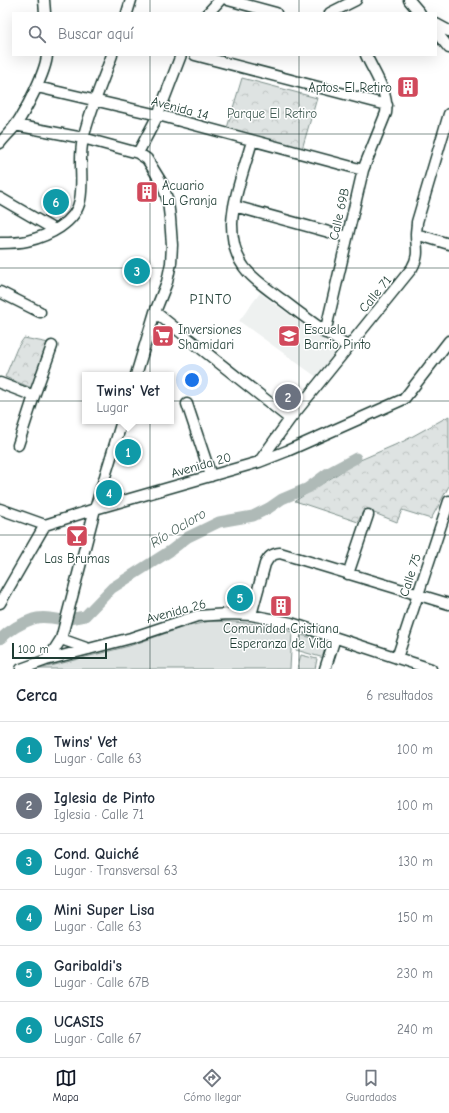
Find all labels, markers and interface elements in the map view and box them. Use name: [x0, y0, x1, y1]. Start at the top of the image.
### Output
search box: [12, 12, 437, 56]
icon: search: [26, 23, 48, 45]
text: Buscar aquí: [58, 25, 134, 43]
building icon: Aptos. El Retiro: [395, 74, 421, 100]
place label: Aptos. El Retiro: [308, 80, 392, 95]
street label: Avenida 14: [150, 93, 210, 123]
park label: Parque El Retiro: [227, 106, 317, 121]
place label: Acuario La Granja: [162, 178, 217, 208]
building icon: Acuario La Granja: [134, 179, 160, 205]
street label: Calle 69B: [326, 186, 352, 242]
pin: 6: [43, 187, 69, 217]
pin: 3: [124, 256, 150, 286]
street label: Calle 71: [356, 273, 394, 315]
district label: PINTO: [189, 291, 233, 308]
place label: Inversiones Shamidari: [178, 322, 241, 352]
place label: Escuela Barrio Pinto: [304, 322, 371, 352]
supermarket icon: Inversiones Shamidari: [150, 323, 176, 349]
school or university icon: Escuela Barrio Pinto: [276, 323, 302, 349]
your location: [182, 370, 202, 390]
popup: [82, 372, 174, 424]
text: Twins' Vet: [96, 382, 160, 400]
pin: 2: [275, 382, 301, 412]
text: Lugar: [96, 400, 128, 415]
pin: 1: [115, 437, 141, 467]
street label: Avenida 20: [169, 449, 233, 481]
pin: 4: [96, 478, 122, 508]
water label: Río Ocloro: [147, 505, 209, 551]
bar icon: Las Brumas: [64, 523, 90, 549]
place label: Las Brumas: [44, 551, 110, 566]
street label: Calle 75: [396, 552, 424, 598]
pin: 5: [227, 583, 253, 613]
building icon: Comunidad Cristiana Esperanza de Vida: [268, 593, 294, 619]
street label: Avenida 26: [145, 596, 207, 626]
place label: Comunidad Cristiana Esperanza de Vida: [223, 621, 339, 651]
scale bar: [12, 641, 107, 660]
text: 100 m: [18, 643, 49, 656]
text: Cerca: [16, 686, 58, 705]
text: 6 resultados: [366, 688, 433, 703]
text: Twins' Vet: [54, 733, 117, 751]
text: 1: [26, 742, 32, 757]
text: 100 m: [397, 742, 433, 757]
text: Lugar · Calle 63: [54, 751, 142, 766]
text: Iglesia de Pinto: [54, 789, 155, 807]
text: 2: [26, 798, 32, 813]
text: 100 m: [397, 798, 433, 813]
text: Iglesia · Calle 71: [54, 807, 144, 822]
text: Cond. Quiché: [54, 845, 139, 863]
text: 3: [26, 854, 32, 869]
text: 130 m: [398, 854, 433, 869]
text: Lugar · Transversal 63: [54, 863, 177, 878]
text: Mini Super Lisa: [54, 901, 155, 919]
text: 4: [26, 910, 32, 925]
text: 150 m: [398, 910, 433, 925]
text: Lugar · Calle 63: [54, 919, 142, 934]
text: Garibaldi's: [54, 957, 122, 975]
text: 5: [26, 966, 32, 981]
text: 230 m: [397, 966, 433, 981]
text: Lugar · Calle 67B: [54, 975, 149, 990]
text: UCASIS: [54, 1013, 104, 1031]
text: 6: [26, 1022, 32, 1037]
text: 240 m: [397, 1022, 433, 1037]
text: Lugar · Calle 67: [54, 1031, 141, 1046]
tab: Mapa: [52, 1067, 79, 1104]
tab: Cómo llegar: [184, 1067, 241, 1104]
tab: Guardados: [346, 1067, 397, 1104]

